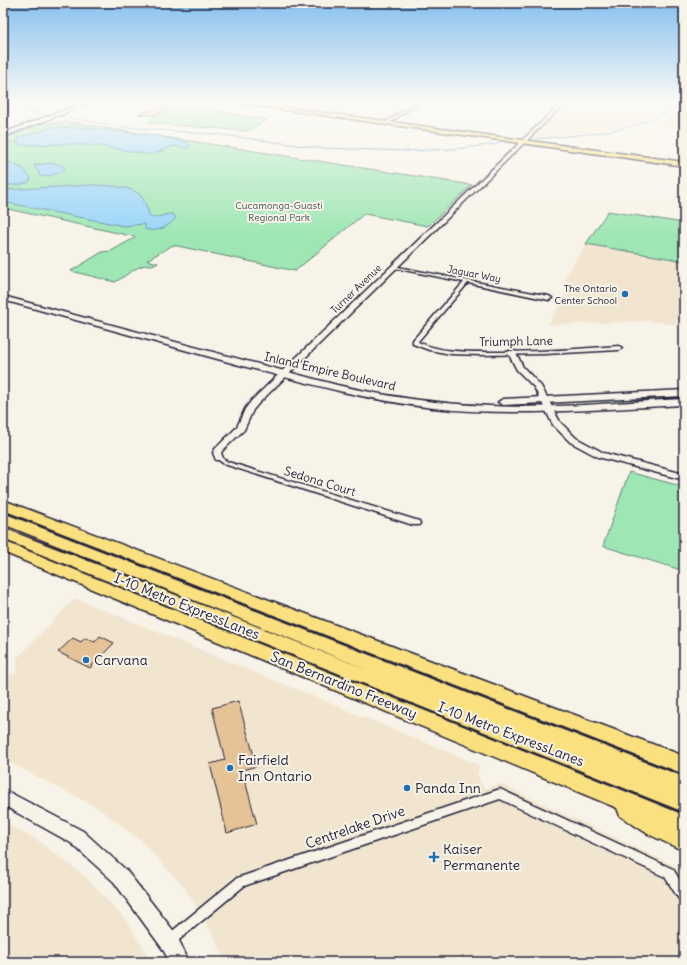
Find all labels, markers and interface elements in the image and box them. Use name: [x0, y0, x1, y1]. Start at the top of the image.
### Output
park label: Cucamonga-Guasti Regional Park: [235, 199, 323, 224]
street label: Turner Avenue: [328, 262, 384, 316]
street label: Jaguar Way: [446, 262, 502, 286]
place label: The Ontario Center School: [555, 282, 617, 307]
marker: The Ontario Center School: [620, 289, 630, 299]
street label: Triumph Lane: [479, 333, 553, 349]
street label: Inland Empire Boulevard: [263, 349, 397, 393]
street label: Sedona Court: [282, 463, 358, 499]
street label: I-10 Metro ExpressLanes: [112, 569, 262, 643]
street label: San Bernardino Freeway: [268, 647, 420, 723]
place label: Carvana: [94, 651, 148, 669]
marker: Carvana: [81, 655, 91, 665]
street label: I-10 Metro ExpressLanes: [435, 698, 587, 770]
place label: Fairfield Inn Ontario: [238, 751, 312, 785]
marker: Fairfield Inn Ontario: [225, 763, 235, 773]
place label: Panda Inn: [415, 779, 481, 797]
marker: Panda Inn: [402, 783, 412, 793]
street label: Centrelake Drive: [303, 802, 407, 852]
place label: Kaiser Permanente: [443, 840, 520, 874]
marker: Kaiser Permanente: [428, 851, 440, 863]

